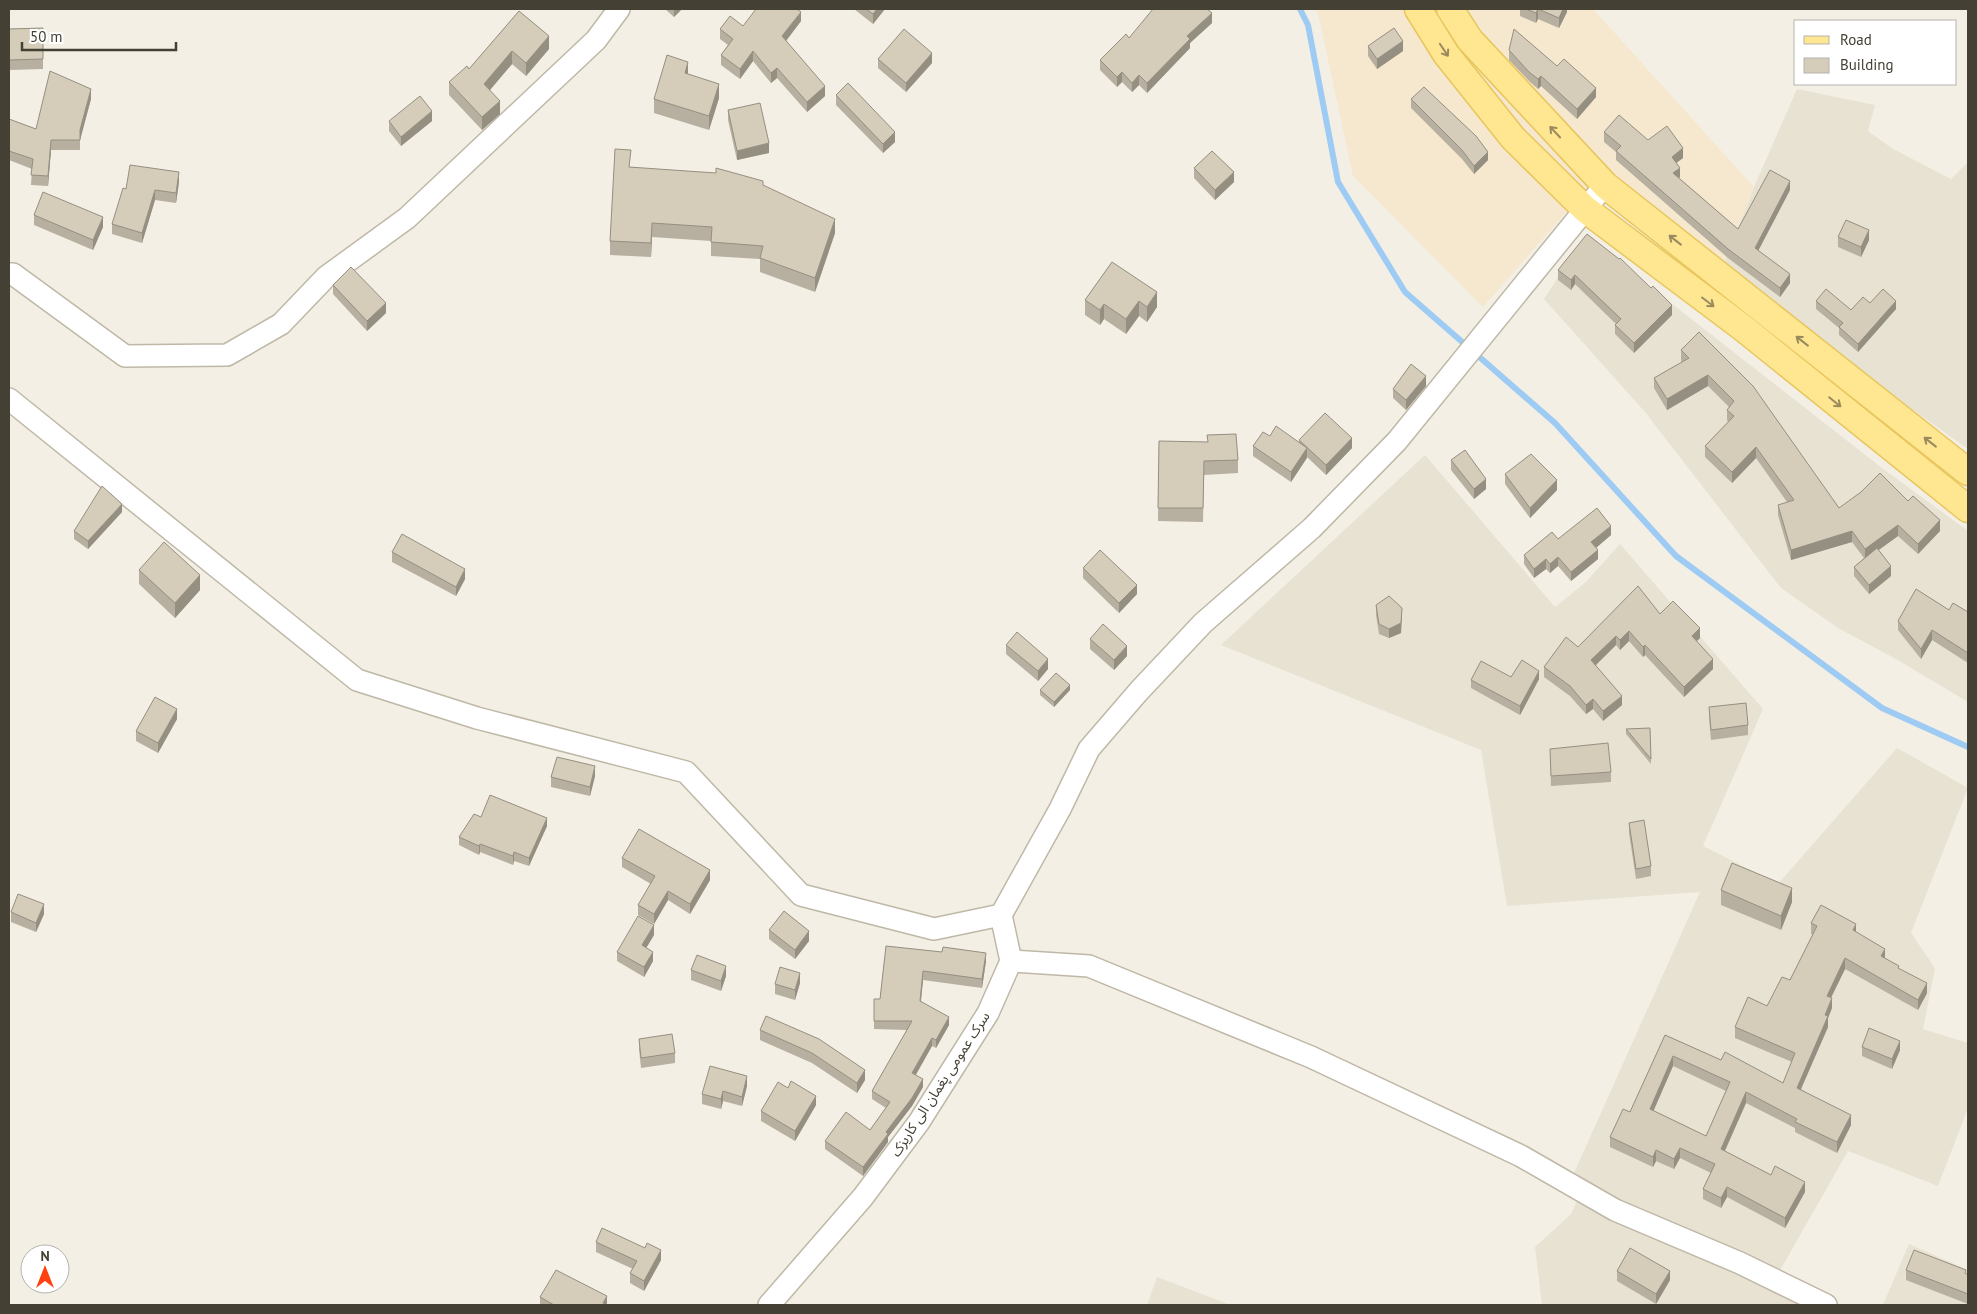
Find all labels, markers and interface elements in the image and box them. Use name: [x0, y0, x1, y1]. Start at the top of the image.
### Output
scale bar: [22, 20, 176, 52]
legend: [1794, 20, 1957, 85]
text: 50 m: [30, 27, 63, 46]
text: Road: [1840, 30, 1872, 49]
one-way arrow: [1439, 43, 1449, 57]
text: Building: [1840, 55, 1894, 74]
one-way arrow: [1549, 125, 1561, 138]
one-way arrow: [1669, 235, 1682, 246]
one-way arrow: [1701, 296, 1714, 307]
one-way arrow: [1796, 336, 1809, 347]
one-way arrow: [1829, 397, 1842, 408]
one-way arrow: [1924, 436, 1937, 447]
street label: سرک عمومی پغمان الی کاریزک: [886, 1008, 995, 1160]
north arrow: [20, 1244, 70, 1294]
text: N: [40, 1247, 50, 1265]

